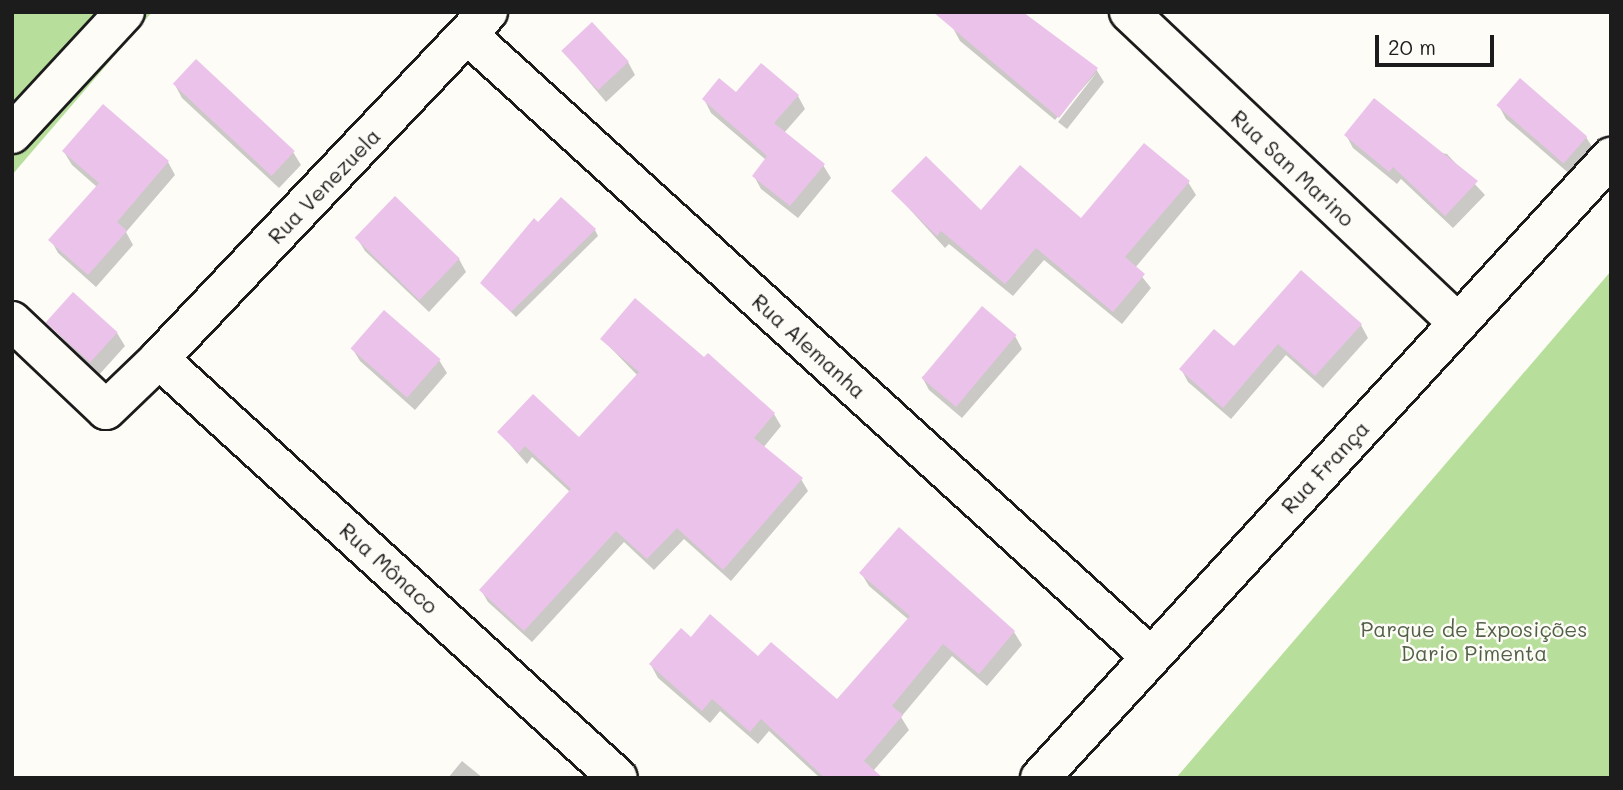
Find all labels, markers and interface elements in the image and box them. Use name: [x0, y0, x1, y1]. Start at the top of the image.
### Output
scale bar: [1378, 21, 1497, 65]
text: 20 m: [1388, 33, 1436, 60]
street label: Rua San Marino: [1226, 105, 1360, 231]
street label: Rua Venezuela: [263, 123, 385, 249]
street label: Rua Alemanha: [747, 288, 871, 404]
street label: Rua França: [1276, 416, 1374, 518]
street label: Rua Mônaco: [335, 517, 443, 619]
park label: Parque de Exposições Dario Pimenta: [1361, 616, 1587, 666]

